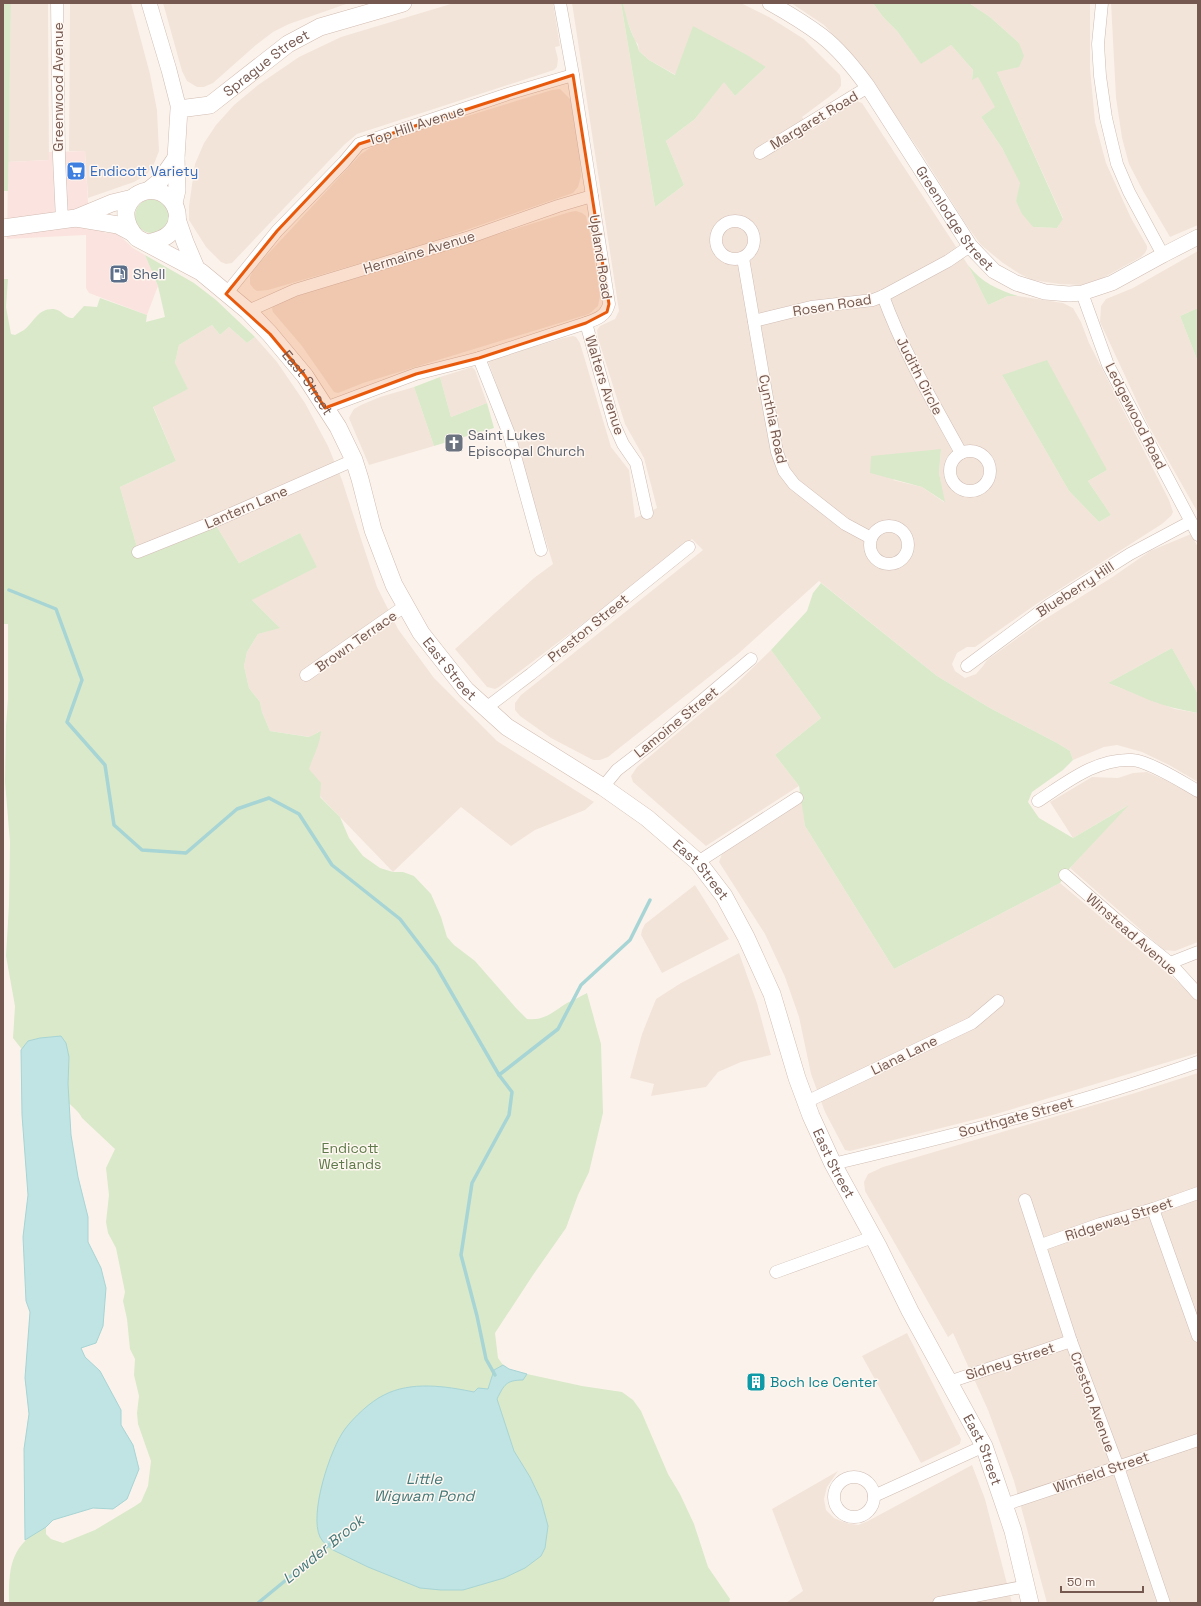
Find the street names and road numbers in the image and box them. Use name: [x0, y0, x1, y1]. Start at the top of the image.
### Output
street label: Greenwood Avenue: [49, 22, 67, 152]
street label: Sprague Street: [219, 25, 312, 100]
street label: Margaret Road: [767, 87, 861, 153]
street label: Top Hill Avenue: [365, 101, 467, 149]
street label: Greenlodge Street: [912, 162, 998, 274]
street label: Upland Road: [585, 213, 617, 301]
street label: Hermaine Avenue: [361, 226, 477, 278]
street label: Rosen Road: [791, 290, 873, 320]
street label: Walters Avenue: [581, 333, 629, 437]
street label: Judith Circle: [893, 334, 947, 418]
street label: East Street: [278, 346, 337, 419]
street label: Ledgewood Road: [1101, 360, 1171, 472]
street label: Cynthia Road: [755, 373, 791, 465]
street label: Lantern Lane: [202, 481, 290, 533]
street label: Blueberry Hill: [1033, 557, 1117, 621]
street label: Preston Street: [544, 590, 632, 666]
street label: Brown Terrace: [312, 606, 400, 676]
street label: East Street: [419, 634, 480, 704]
street label: Lamoine Street: [630, 683, 722, 761]
street label: East Street: [669, 835, 733, 904]
street label: Winstead Avenue: [1082, 889, 1182, 979]
street label: Liana Lane: [868, 1031, 940, 1079]
street label: Southgate Street: [957, 1093, 1075, 1141]
street label: East Street: [809, 1126, 859, 1201]
street label: Ridgeway Street: [1063, 1193, 1175, 1245]
street label: Sidney Street: [963, 1338, 1057, 1384]
street label: Creston Avenue: [1066, 1349, 1120, 1455]
street label: East Street: [959, 1411, 1006, 1488]
street label: Winfield Street: [1051, 1447, 1151, 1497]

